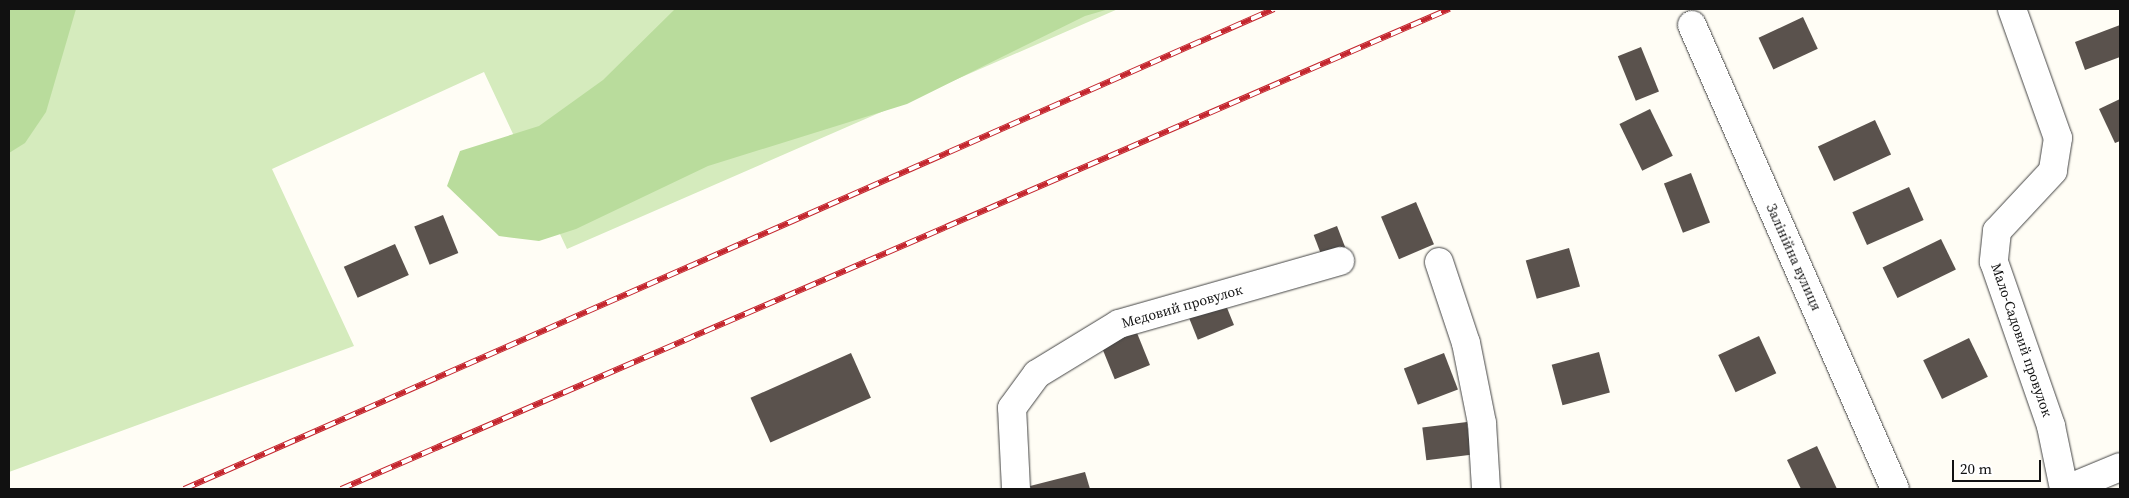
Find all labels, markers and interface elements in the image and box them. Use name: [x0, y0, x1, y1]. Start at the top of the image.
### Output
street label: Залінійна вулиця: [1763, 201, 1825, 313]
street label: Мало-Садовий провулок: [1988, 261, 2056, 419]
street label: Медовий провулок: [1120, 281, 1244, 331]
scale bar: [1954, 450, 2043, 482]
text: 20 m: [1960, 458, 1992, 479]

